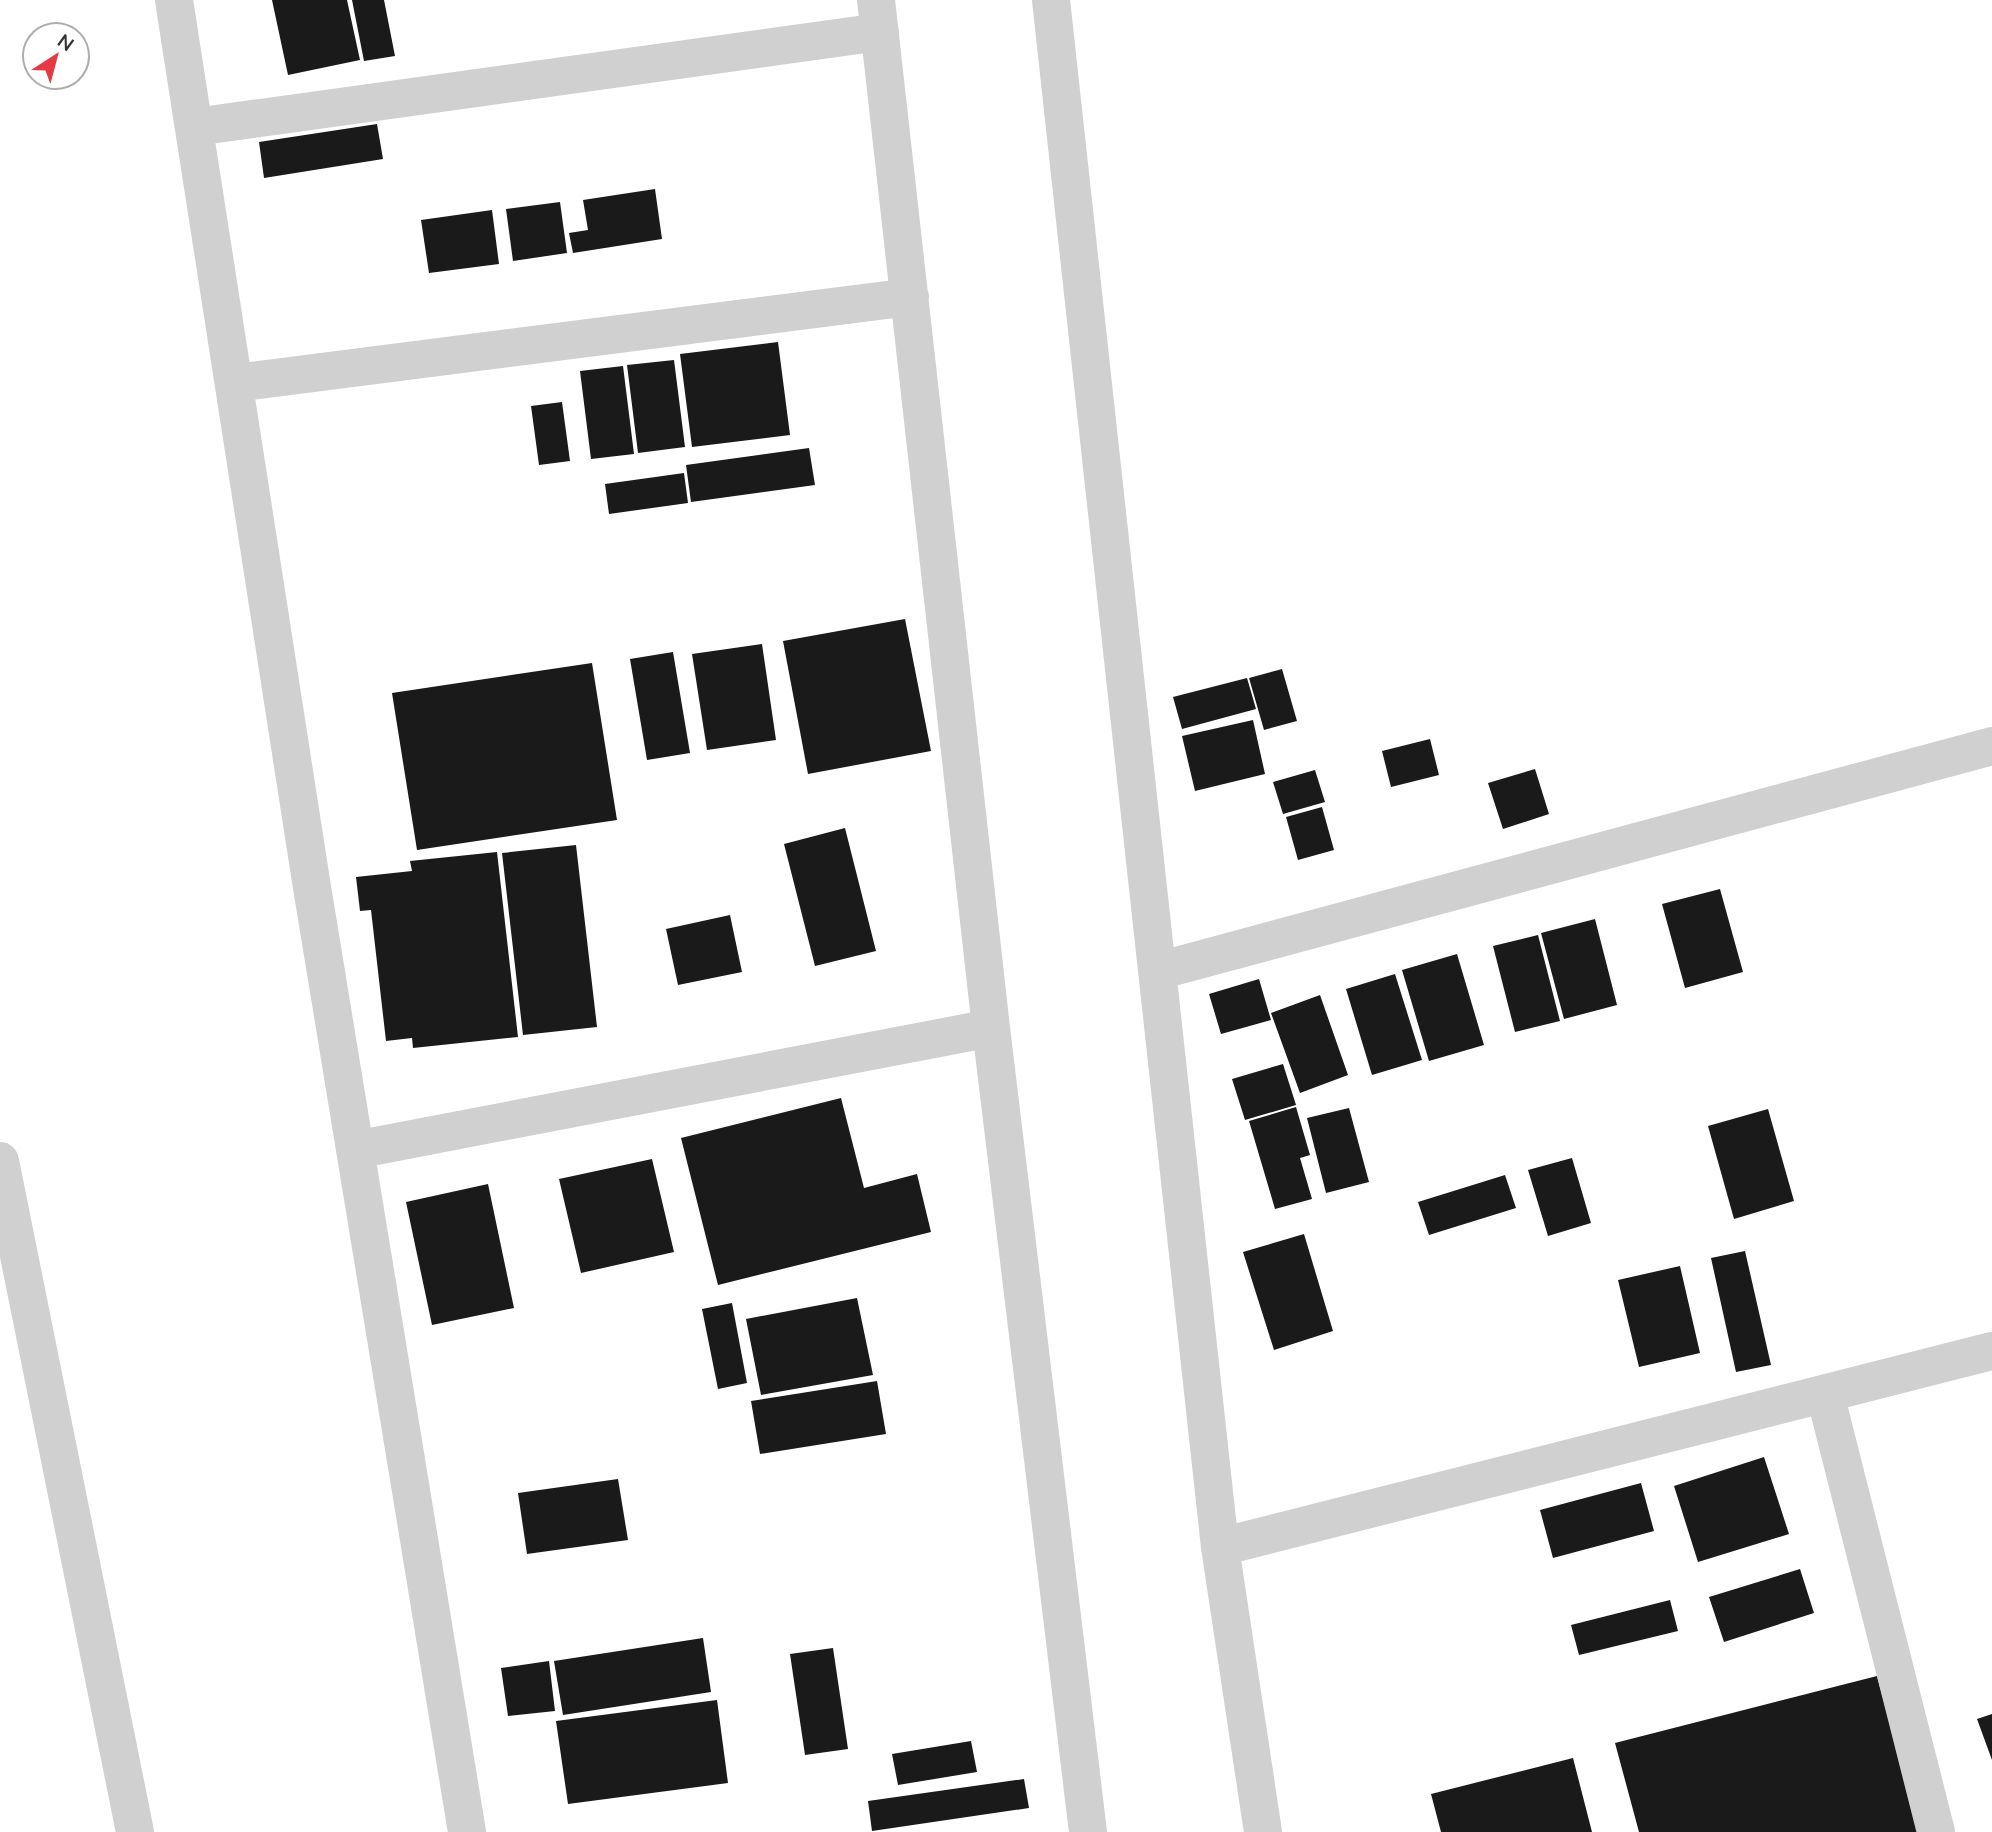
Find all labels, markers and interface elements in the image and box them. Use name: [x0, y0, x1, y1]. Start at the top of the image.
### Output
north arrow: [21, 21, 91, 91]
text: N: [53, 28, 79, 56]

